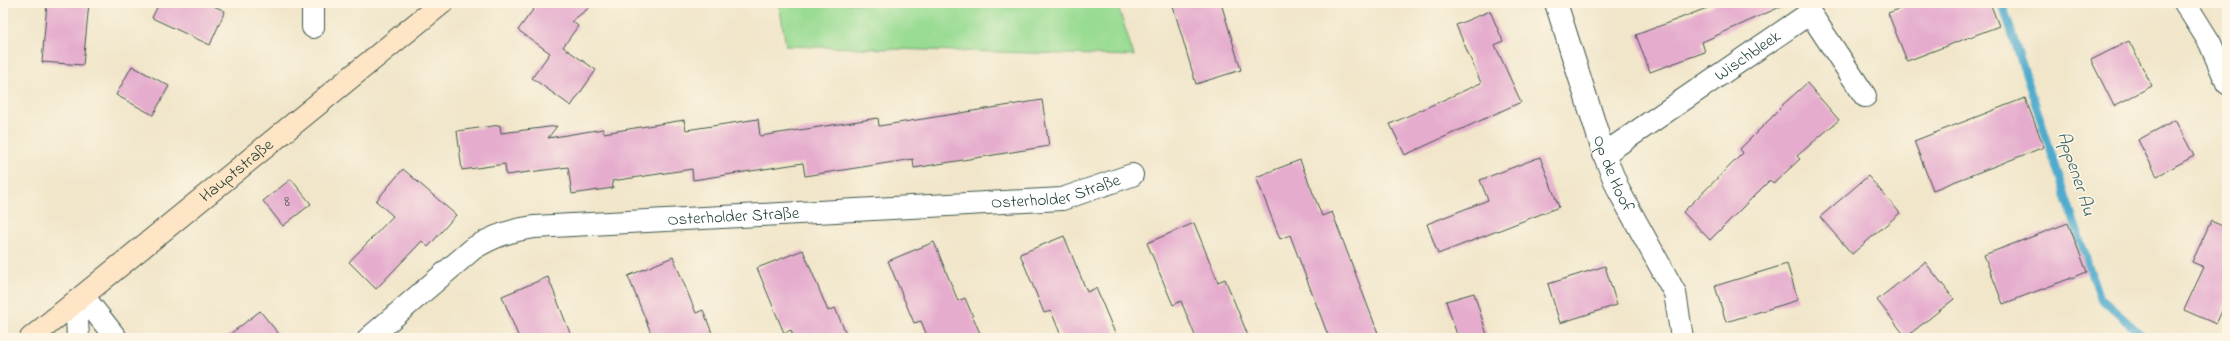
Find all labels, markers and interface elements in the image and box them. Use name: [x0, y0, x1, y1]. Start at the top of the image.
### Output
street label: Wischbleek: [1709, 24, 1786, 87]
water label: Appener Au: [2049, 129, 2101, 219]
street label: Hauptstraße: [194, 132, 279, 208]
street label: Op de Hoof: [1586, 132, 1641, 217]
street label: Osterholder Straße: [990, 167, 1124, 215]
house number: 8: [284, 191, 290, 213]
street label: Osterholder Straße: [667, 200, 800, 232]

